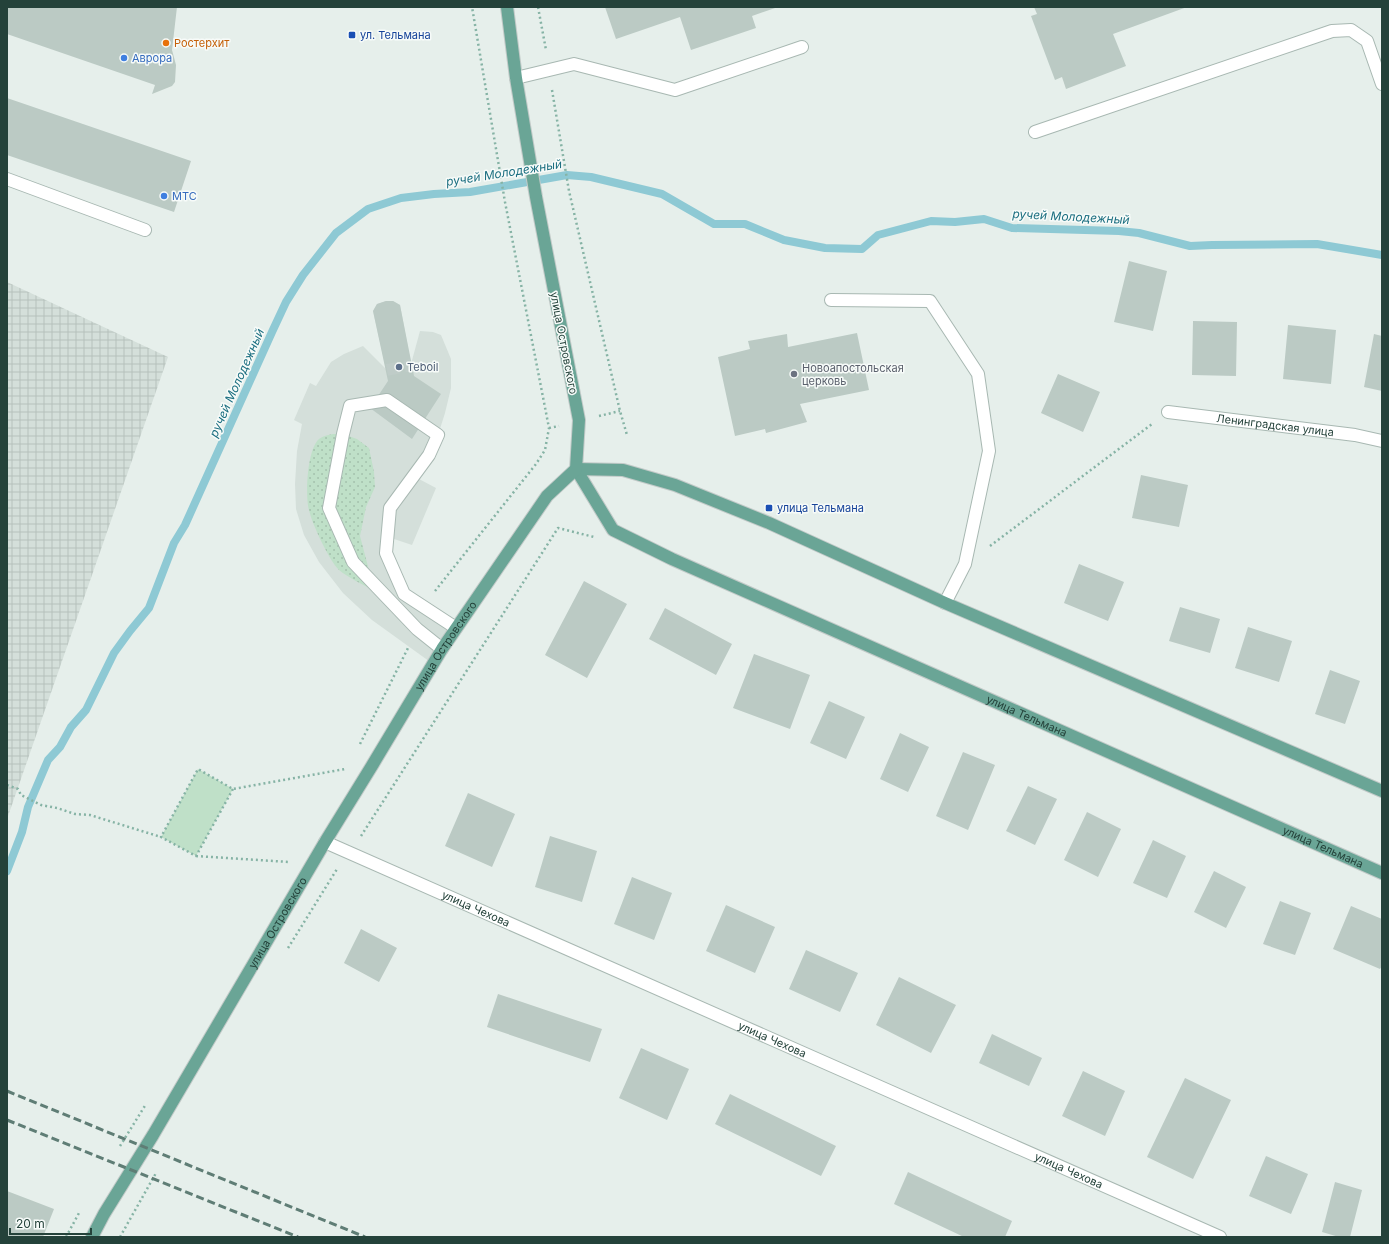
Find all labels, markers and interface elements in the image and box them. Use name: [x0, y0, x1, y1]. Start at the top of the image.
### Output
place label: ул. Тельмана: [360, 28, 431, 42]
marker: ул. Тельмана: [347, 30, 357, 40]
place label: Ростерхит: [174, 36, 230, 50]
marker: Ростерхит: [161, 38, 171, 48]
place label: Аврора: [132, 51, 172, 65]
marker: Аврора: [119, 53, 129, 63]
water label: ручей Молодежный: [444, 156, 563, 189]
place label: МТС: [172, 189, 197, 203]
marker: МТС: [159, 191, 169, 201]
water label: ручей Молодежный: [1011, 206, 1130, 227]
street label: улица Островского: [547, 291, 581, 396]
water label: ручей Молодежный: [205, 326, 267, 440]
place label: Teboil: [407, 360, 438, 374]
place label: Новоапостольская церковь: [802, 361, 904, 388]
marker: Teboil: [394, 362, 404, 372]
marker: Новоапостольская церковь: [789, 369, 799, 379]
street label: Ленинградская улица: [1216, 411, 1335, 439]
place label: улица Тельмана: [777, 501, 864, 515]
marker: улица Тельмана: [764, 503, 774, 513]
street label: улица Островского: [412, 598, 480, 693]
street label: улица Тельмана: [984, 692, 1069, 740]
street label: улица Тельмана: [1281, 823, 1366, 871]
street label: улица Островского: [245, 874, 310, 971]
street label: улица Чехова: [440, 887, 512, 930]
street label: улица Чехова: [736, 1018, 809, 1061]
street label: улица Чехова: [1033, 1149, 1105, 1191]
scale bar: [10, 1210, 91, 1236]
text: 20 m: [16, 1216, 45, 1231]

